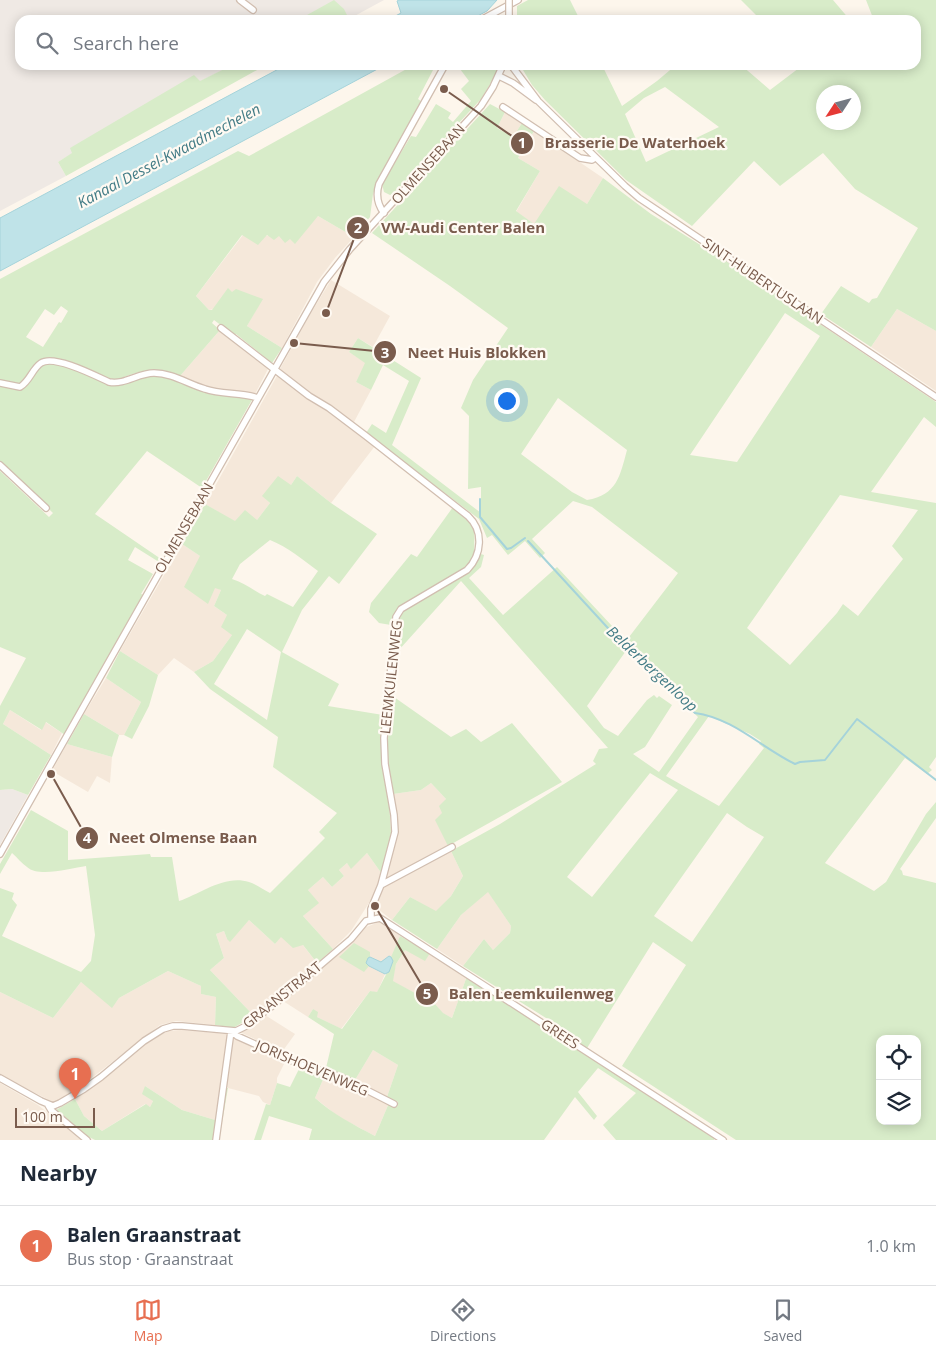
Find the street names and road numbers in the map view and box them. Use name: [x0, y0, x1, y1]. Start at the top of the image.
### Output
street label: OLMENSEBAAN: [386, 119, 469, 208]
street label: SINT-HUBERTUSLAAN: [699, 233, 827, 328]
street label: OLMENSEBAAN: [150, 479, 217, 577]
street label: LEEMKUILENWEG: [375, 619, 406, 735]
street label: GRAANSTRAAT: [238, 957, 325, 1032]
street label: GREES: [537, 1014, 583, 1053]
street label: JORISHOEVENWEG: [251, 1034, 372, 1100]

